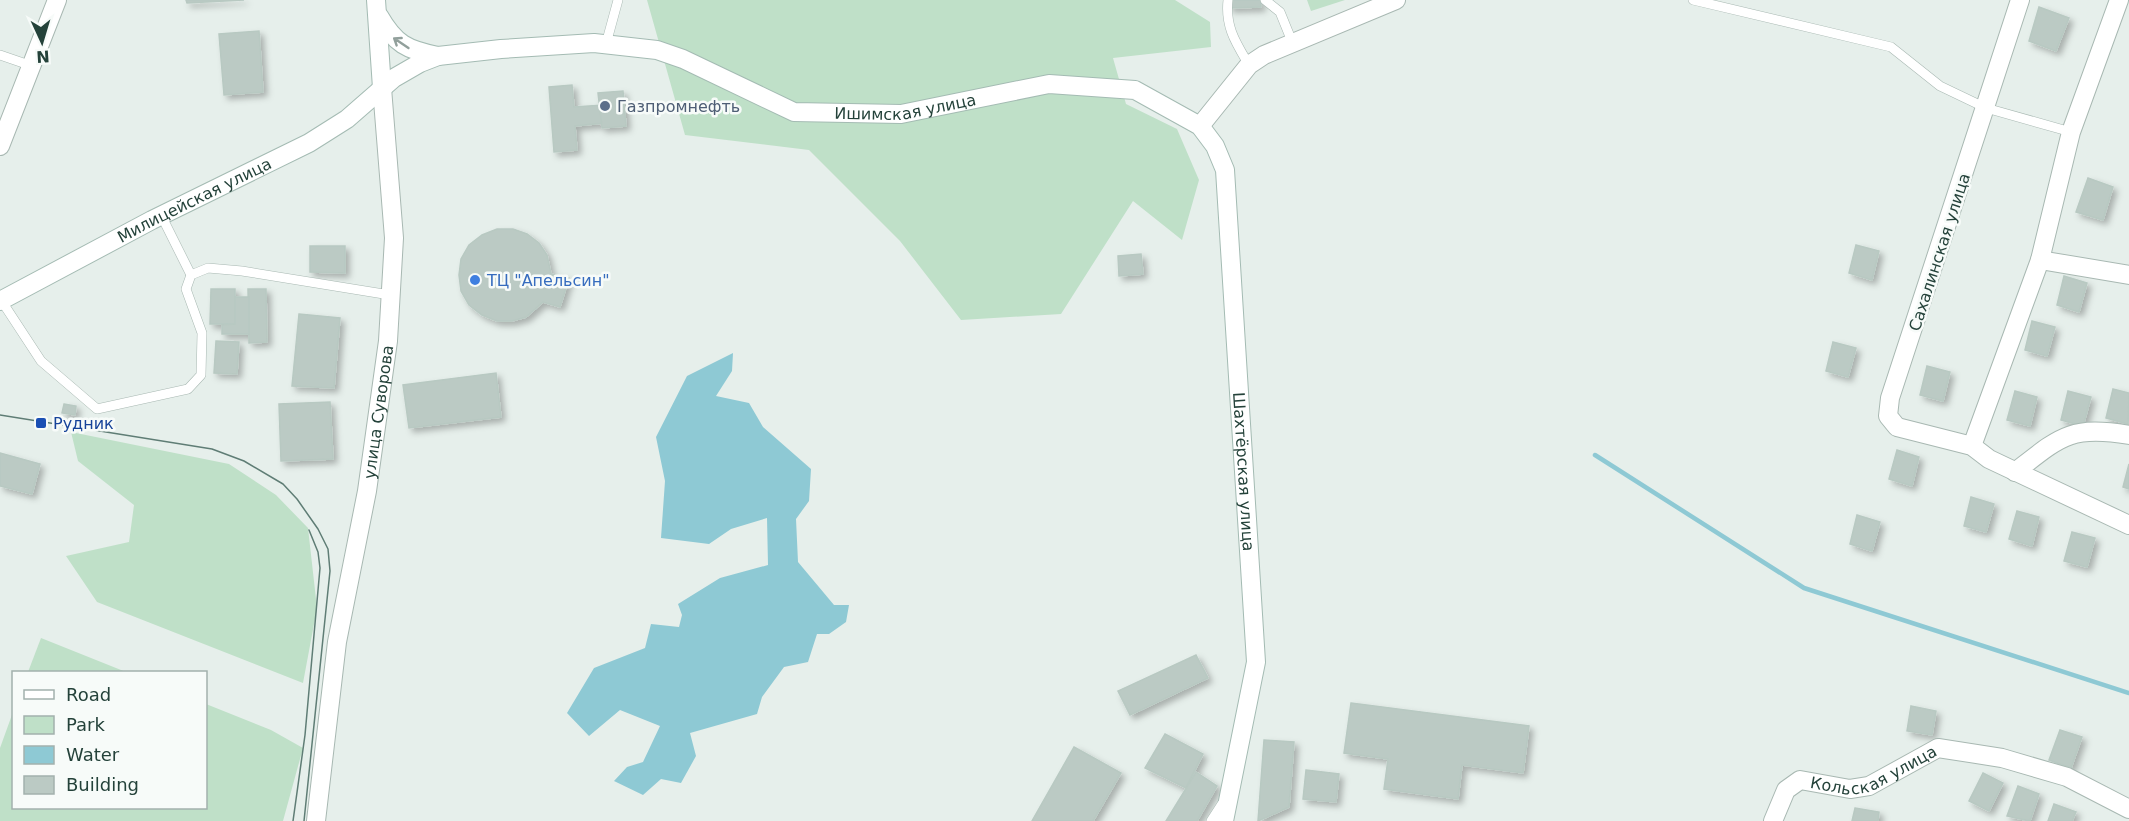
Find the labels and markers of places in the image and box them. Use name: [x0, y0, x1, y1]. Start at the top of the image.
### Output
place label: Газпромнефть: [617, 97, 740, 116]
marker: Газпромнефть: [598, 99, 612, 113]
place label: ТЦ "Апельсин": [486, 271, 610, 290]
marker: ТЦ "Апельсин": [468, 273, 482, 287]
place label: Рудник: [53, 414, 114, 433]
marker: Рудник: [34, 416, 48, 430]

